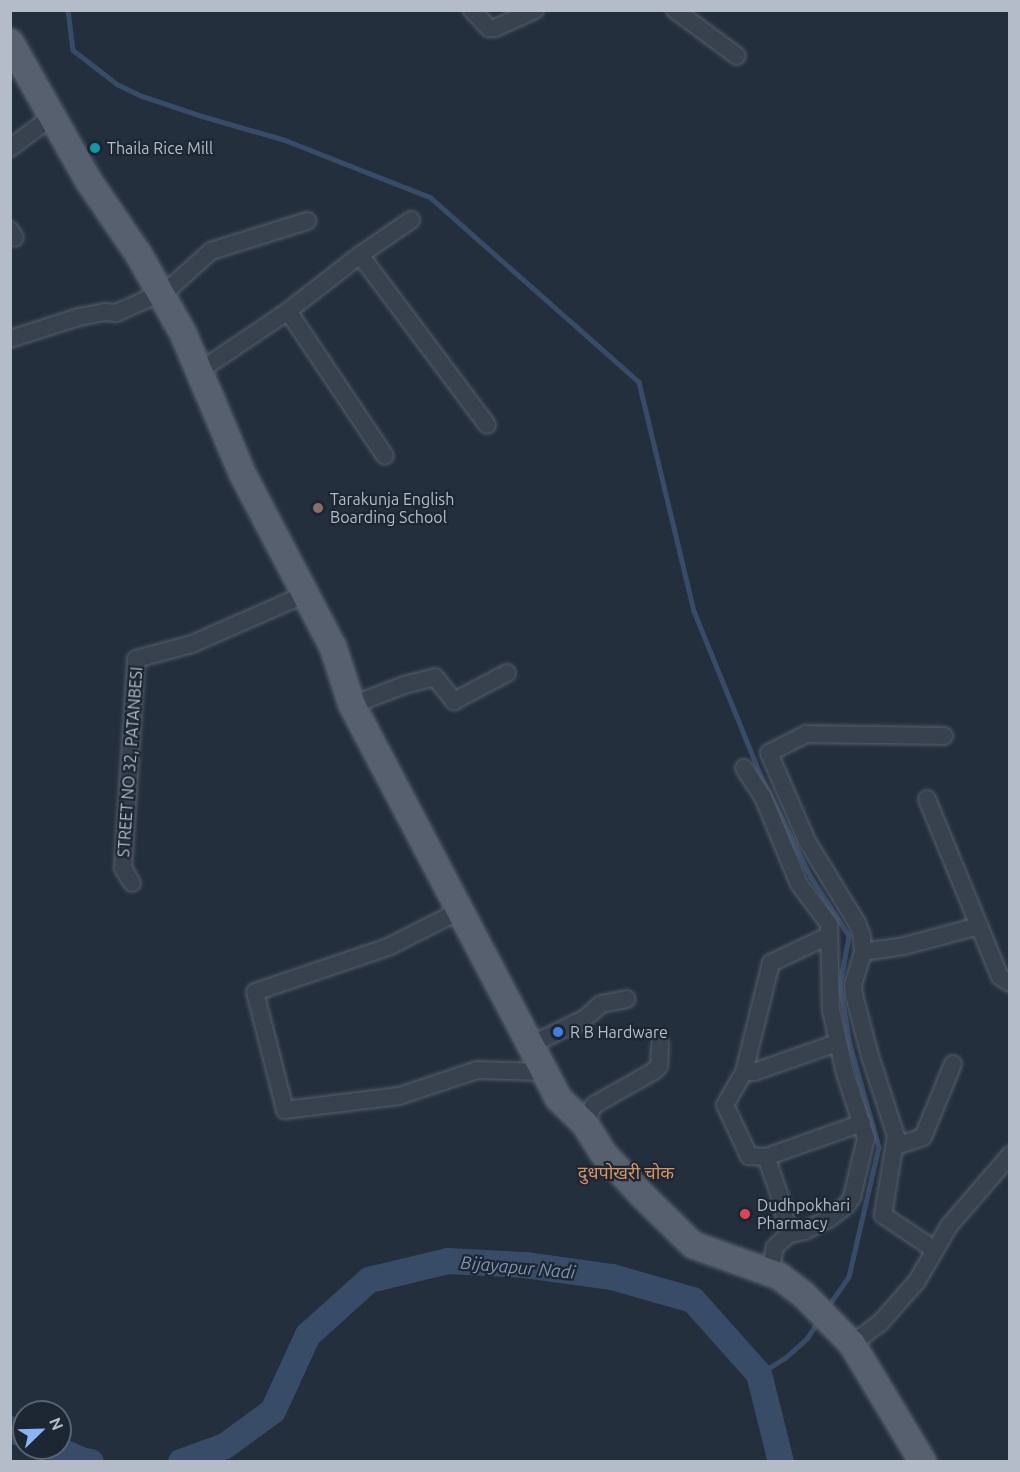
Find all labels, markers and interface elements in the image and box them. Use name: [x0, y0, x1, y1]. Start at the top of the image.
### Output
place label: Thaila Rice Mill: [107, 138, 213, 158]
marker: Thaila Rice Mill: [88, 141, 102, 155]
place label: Tarakunja English Boarding School: [330, 489, 454, 527]
marker: Tarakunja English Boarding School: [311, 501, 325, 515]
street label: STREET NO 32, PATANBESI: [114, 666, 146, 858]
place label: R B Hardware: [570, 1022, 668, 1042]
marker: R B Hardware: [551, 1025, 565, 1039]
district label: दुधपोखरी चोक: [578, 1161, 674, 1183]
place label: Dudhpokhari Pharmacy: [757, 1195, 850, 1233]
marker: Dudhpokhari Pharmacy: [738, 1207, 752, 1221]
water label: Bijayapur Nadi: [460, 1251, 576, 1283]
north arrow: [12, 1400, 72, 1460]
text: N: [46, 1415, 67, 1433]

